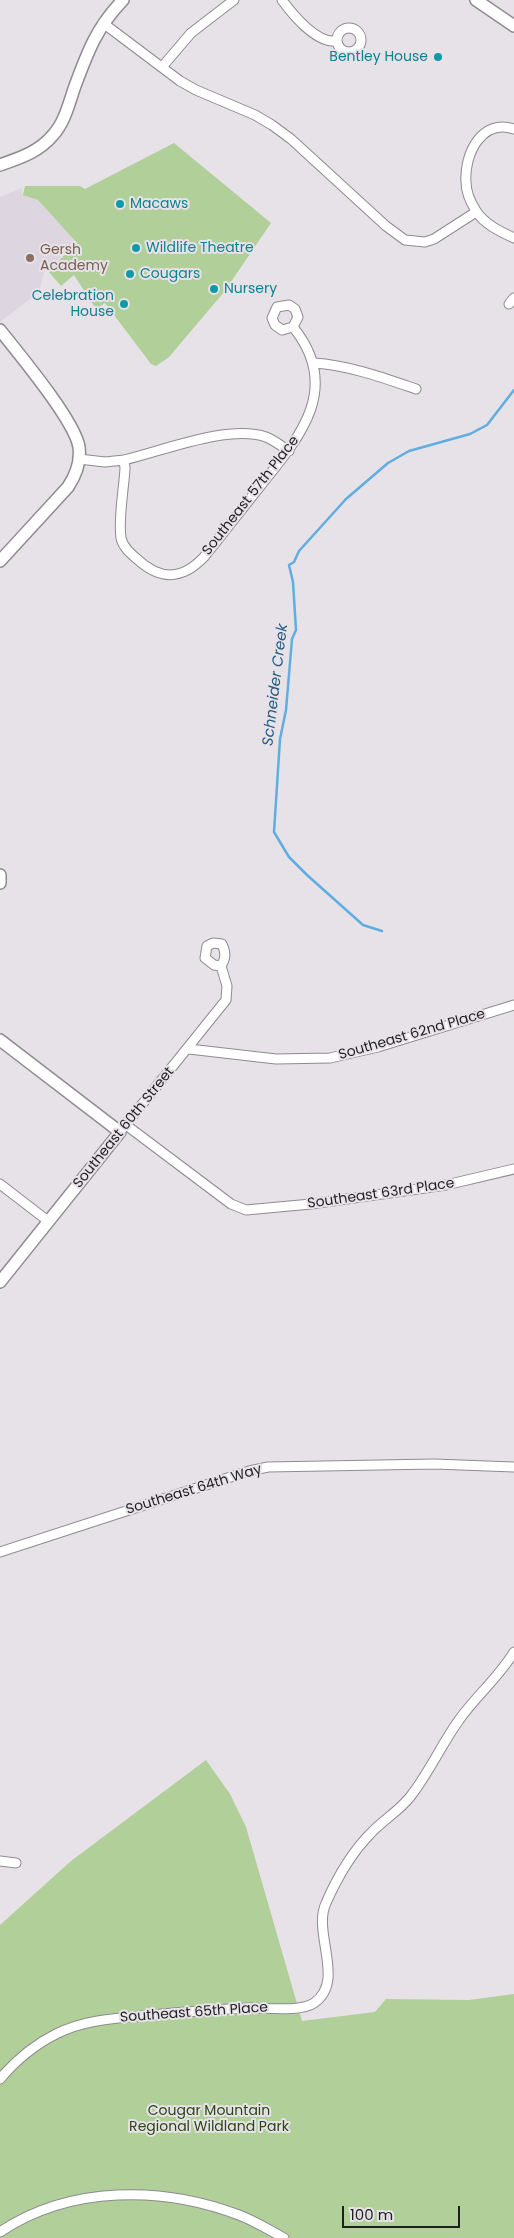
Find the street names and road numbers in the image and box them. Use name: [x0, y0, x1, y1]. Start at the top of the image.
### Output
street label: Southeast 57th Place: [199, 433, 303, 559]
street label: Southeast 62nd Place: [337, 1006, 487, 1064]
street label: Southeast 60th Street: [70, 1064, 178, 1192]
street label: Southeast 63rd Place: [306, 1175, 456, 1213]
street label: Southeast 64th Way: [124, 1461, 264, 1519]
street label: Southeast 65th Place: [120, 1999, 268, 2027]

